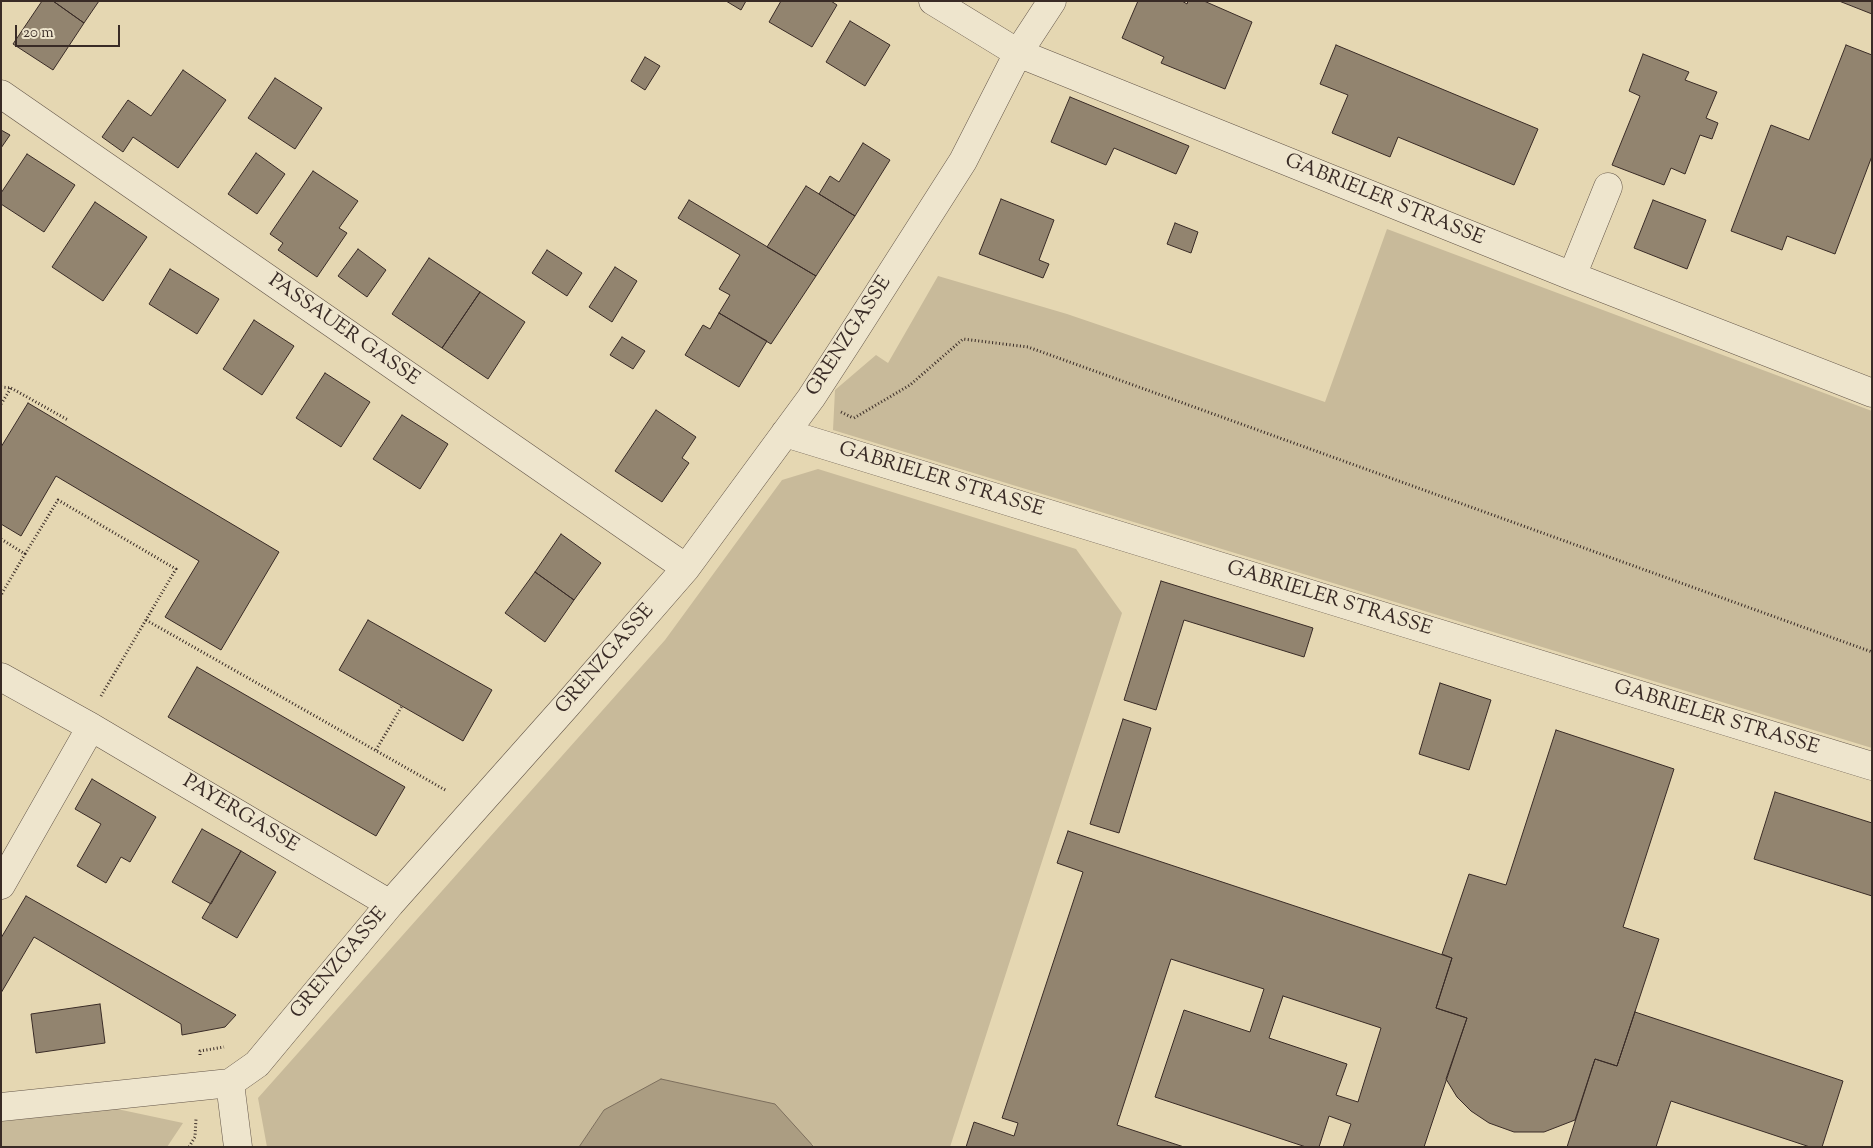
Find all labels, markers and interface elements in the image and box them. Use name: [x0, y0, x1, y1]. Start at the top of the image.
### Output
scale bar: [18, 15, 122, 47]
text: 20 m: [23, 23, 54, 44]
street label: GABRIELER STRASSE: [1281, 150, 1487, 252]
street label: PASSAUER GASSE: [263, 270, 423, 392]
street label: GRENZGASSE: [802, 272, 898, 402]
street label: GABRIELER STRASSE: [836, 438, 1046, 524]
street label: GABRIELER STRASSE: [1224, 557, 1434, 643]
street label: GRENZGASSE: [552, 600, 660, 720]
street label: GABRIELER STRASSE: [1611, 676, 1821, 762]
street label: PAYERGASSE: [178, 771, 302, 859]
street label: GRENZGASSE: [286, 903, 394, 1025]

